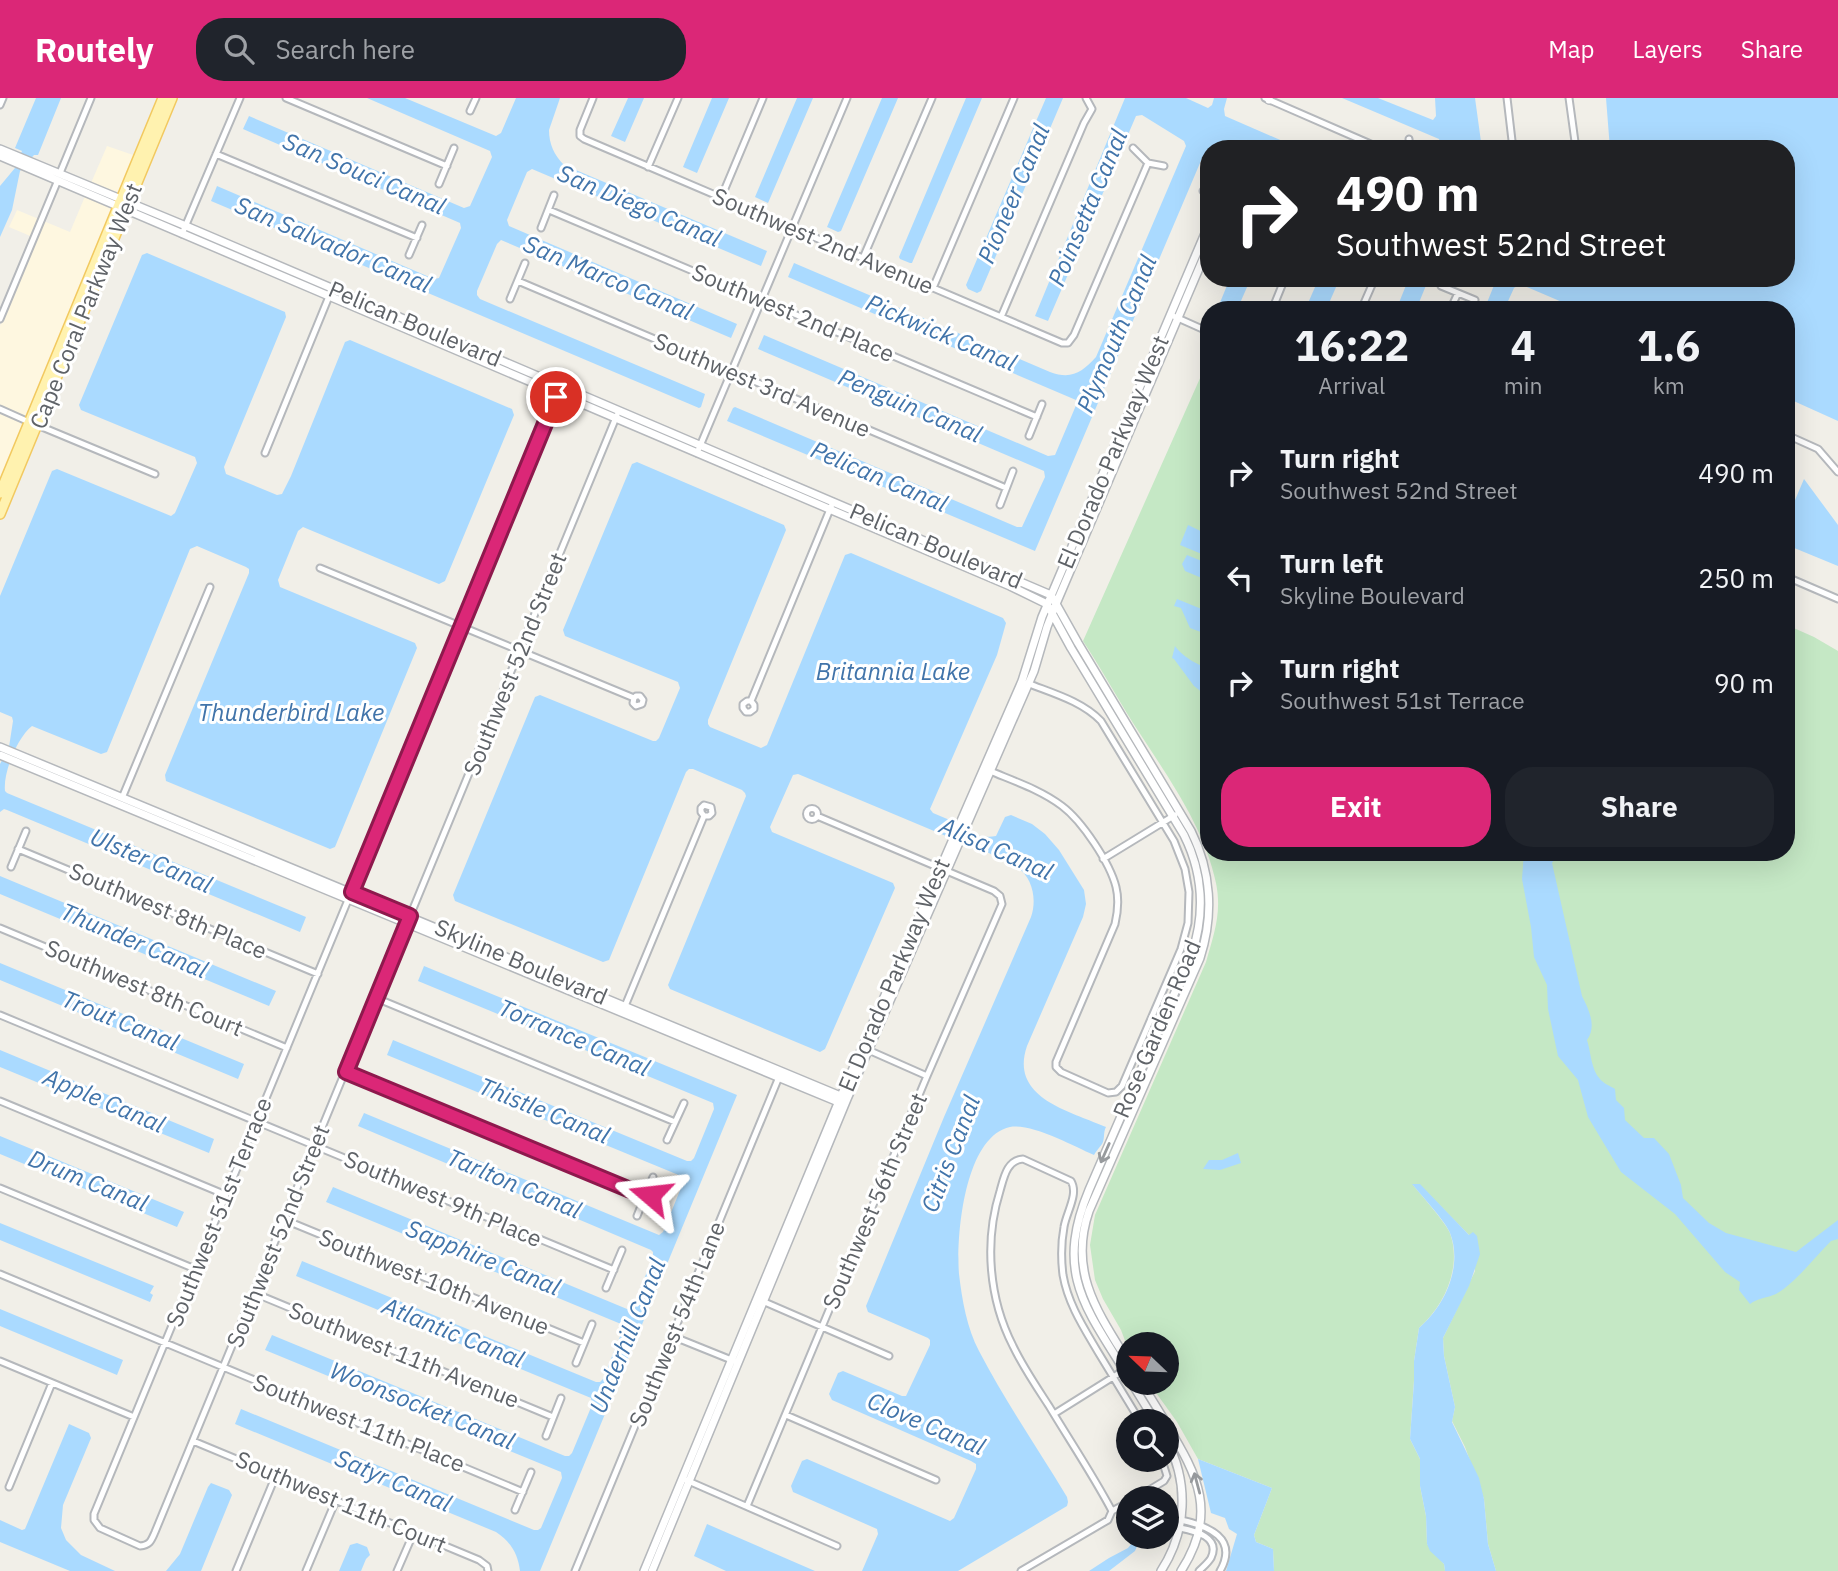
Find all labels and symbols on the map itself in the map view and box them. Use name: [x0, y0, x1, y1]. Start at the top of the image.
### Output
water label: Pioneer Canal: [969, 119, 1057, 268]
water label: San Souci Canal: [278, 124, 451, 222]
water label: Poinsetta Canal: [1040, 124, 1135, 291]
water label: San Diego Canal: [553, 156, 727, 254]
street label: Cape Coral Parkway West: [22, 178, 148, 433]
street label: Southwest 2nd Avenue: [708, 180, 939, 300]
water label: San Salvador Canal: [230, 188, 437, 300]
water label: San Marco Canal: [519, 227, 699, 327]
water label: Plymouth Canal: [1069, 249, 1164, 417]
street label: Southwest 2nd Place: [688, 256, 899, 368]
street label: Pelican Boulevard: [324, 273, 506, 373]
water label: Pickwick Canal: [861, 286, 1022, 378]
street label: Southwest 3rd Avenue: [649, 325, 875, 443]
street label: El Dorado Parkway West: [1049, 330, 1175, 573]
water label: Penguin Canal: [834, 360, 988, 450]
pin: [526, 367, 586, 427]
water label: Pelican Canal: [806, 433, 953, 519]
street label: Pelican Boulevard: [845, 495, 1027, 595]
street label: Southwest 52nd Street: [456, 548, 572, 779]
water label: Britannia Lake: [816, 655, 970, 687]
water label: Thunderbird Lake: [198, 696, 384, 728]
water label: Alisa Canal: [934, 809, 1059, 888]
water label: Ulster Canal: [86, 820, 218, 900]
street label: El Dorado Parkway West: [830, 853, 956, 1096]
street label: Southwest 8th Place: [65, 855, 272, 965]
water label: Thunder Canal: [56, 895, 213, 986]
street label: Skyline Boulevard: [430, 911, 612, 1011]
street label: Southwest 8th Court: [41, 932, 248, 1042]
street label: Rose Garden Road: [1105, 935, 1207, 1122]
water label: Trout Canal: [57, 982, 184, 1058]
water label: Torrance Canal: [494, 991, 656, 1084]
water label: Apple Canal: [38, 1060, 171, 1140]
water label: Thistle Canal: [474, 1069, 615, 1151]
street label: Southwest 56th Street: [815, 1088, 933, 1313]
water label: Citris Canal: [913, 1090, 987, 1217]
street label: Southwest 51st Terrace: [158, 1093, 278, 1331]
street label: Southwest 52nd Street: [219, 1120, 335, 1351]
water label: Tarlton Canal: [442, 1140, 587, 1226]
one-way arrow: [1098, 1141, 1111, 1163]
water label: Drum Canal: [24, 1142, 153, 1219]
street label: Southwest 9th Place: [340, 1143, 547, 1253]
position arrow: [613, 1158, 687, 1232]
water label: Sapphire Canal: [401, 1212, 566, 1303]
street label: Southwest 54th Lane: [621, 1217, 731, 1431]
street label: Southwest 10th Avenue: [315, 1221, 554, 1341]
water label: Underhill Canal: [581, 1253, 673, 1418]
water label: Atlantic Canal: [377, 1289, 529, 1375]
street label: Southwest 11th Avenue: [285, 1294, 524, 1414]
north arrow: [1116, 1332, 1180, 1395]
water label: Woonsocket Canal: [325, 1353, 520, 1457]
street label: Southwest 11th Place: [249, 1366, 470, 1478]
water label: Clove Canal: [863, 1384, 991, 1462]
water label: Satyr Canal: [330, 1441, 457, 1519]
street label: Southwest 11th Court: [231, 1443, 451, 1559]
one-way arrow: [1190, 1472, 1203, 1494]

